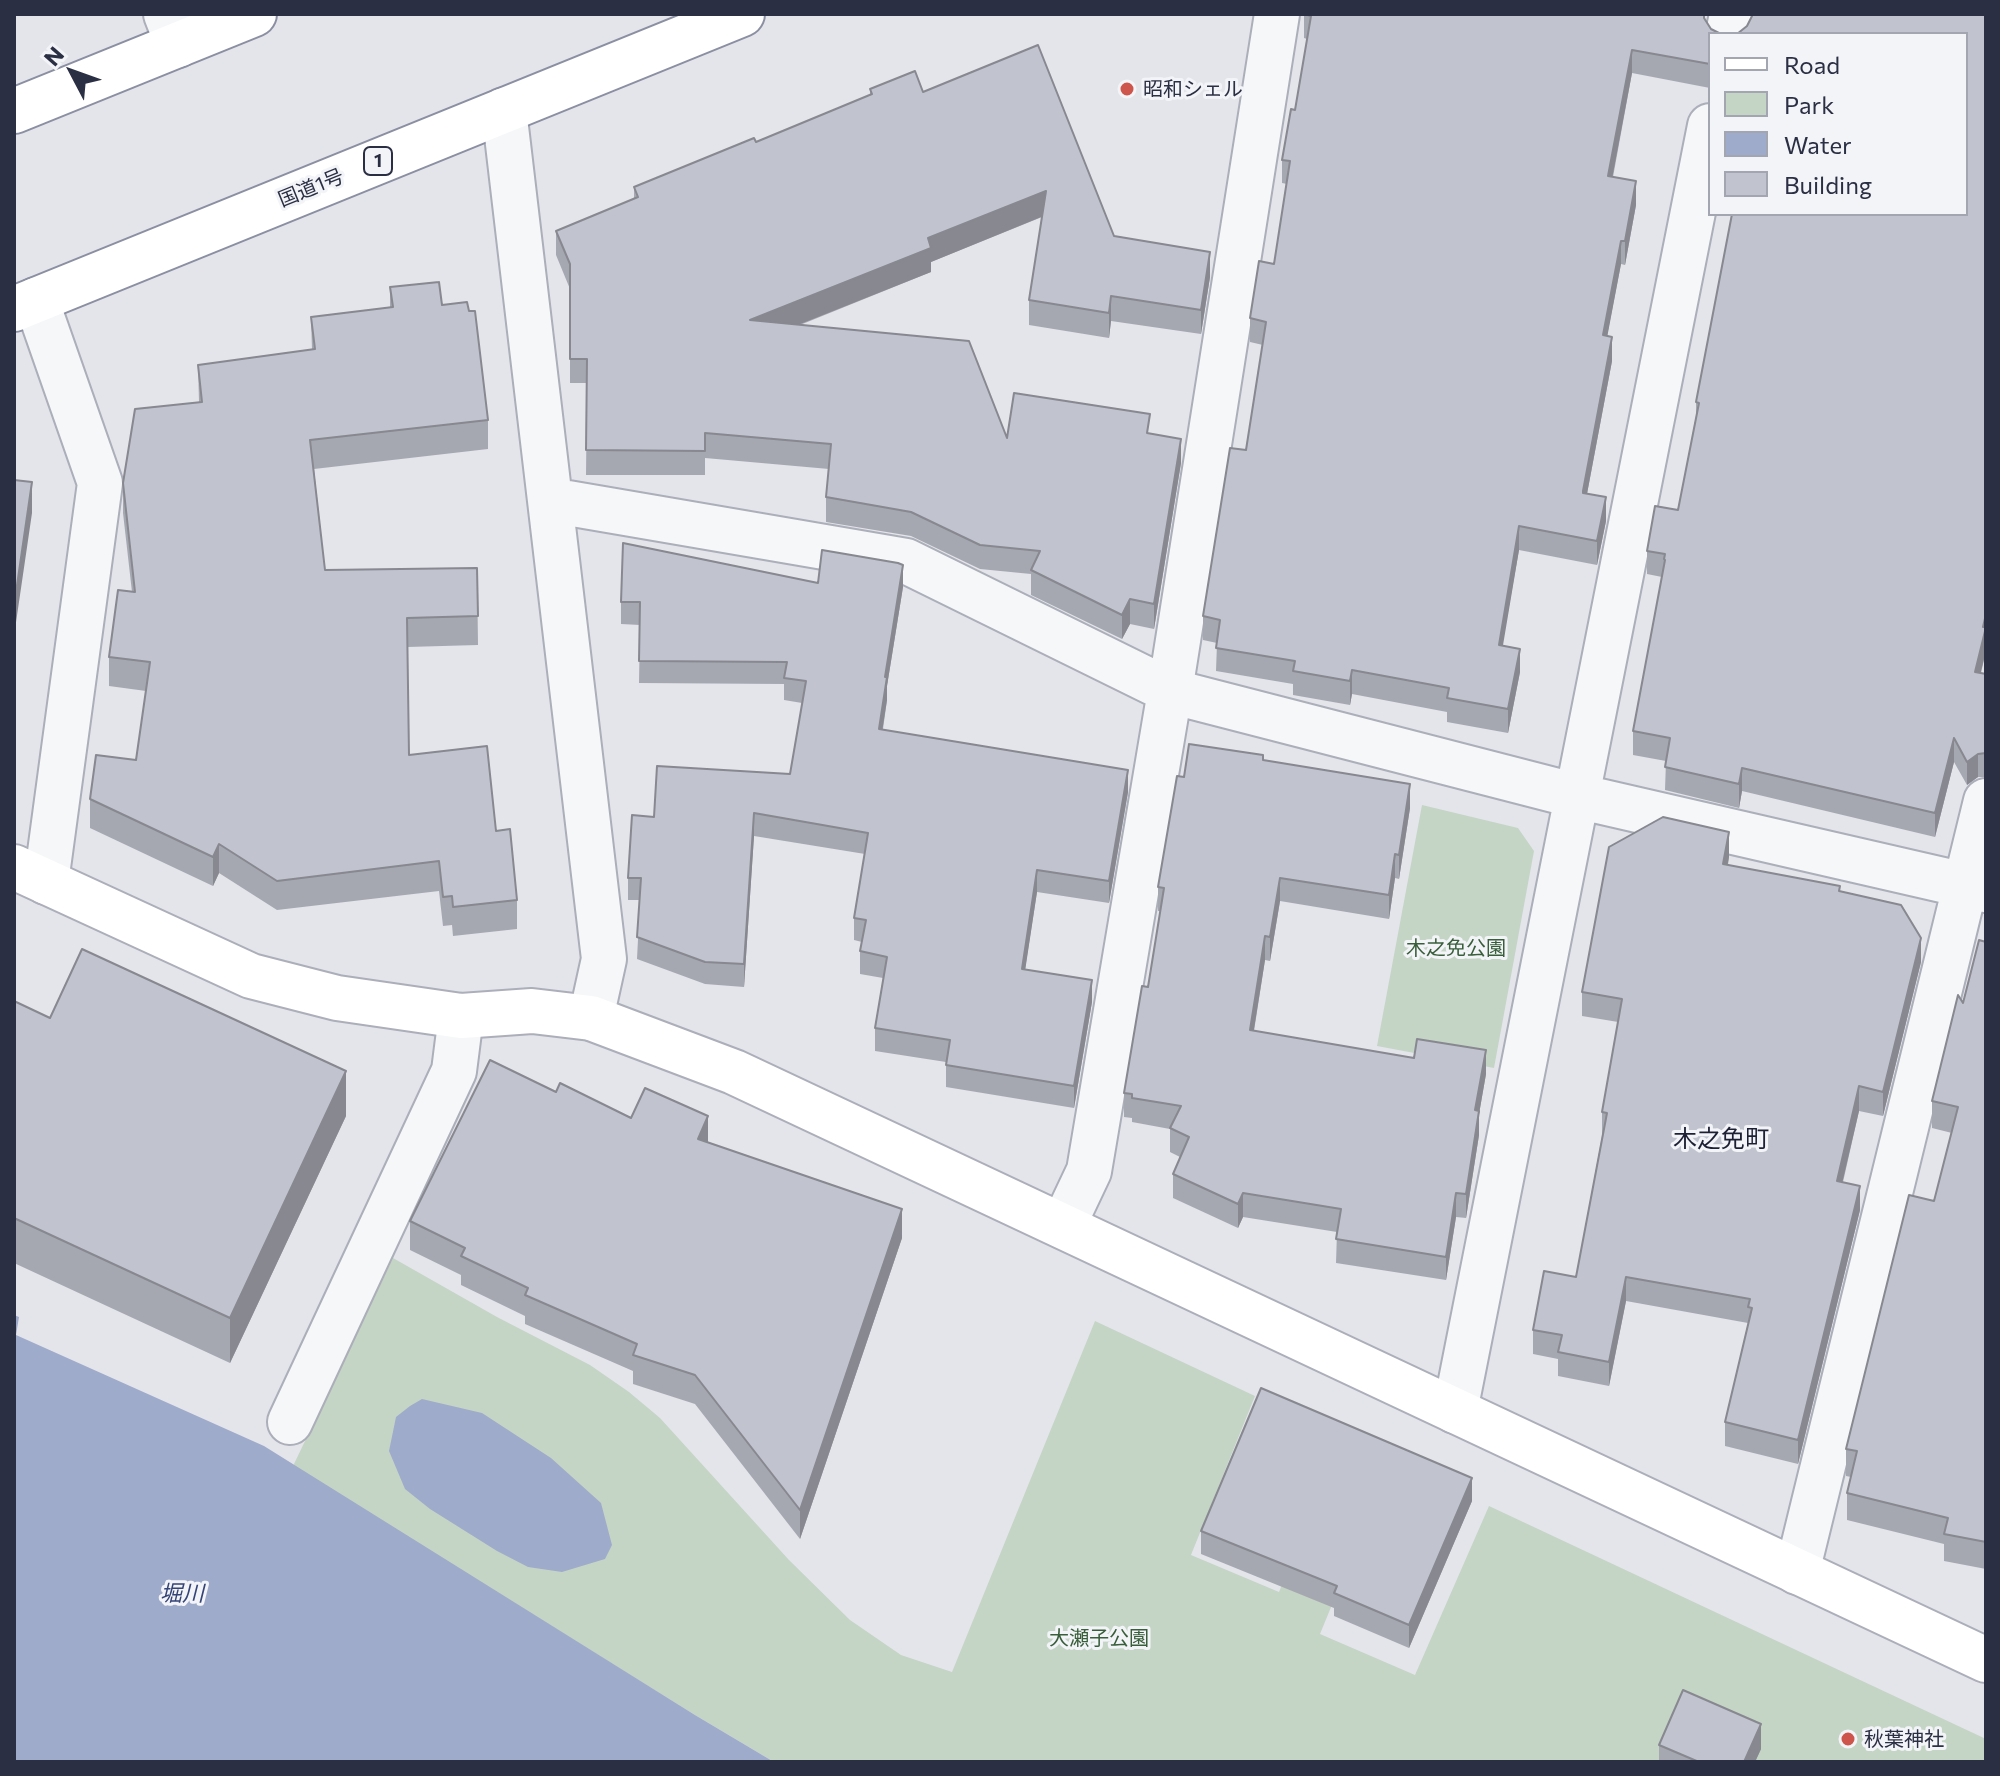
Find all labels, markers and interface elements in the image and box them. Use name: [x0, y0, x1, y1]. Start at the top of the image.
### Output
north arrow: [32, 32, 112, 112]
legend: [1708, 32, 1968, 216]
text: N: [38, 41, 69, 71]
text: Road: [1784, 50, 1840, 79]
place label: 昭和シェル: [1143, 77, 1243, 101]
marker: 昭和シェル: [1118, 80, 1136, 98]
text: Park: [1784, 90, 1834, 119]
text: Water: [1784, 130, 1852, 159]
road number: 1: [364, 147, 392, 175]
street label: 国道1号: [275, 164, 347, 212]
text: Building: [1784, 170, 1872, 199]
park label: 木之免公園: [1406, 936, 1506, 960]
district label: 木之免町: [1673, 1125, 1769, 1153]
water label: 堀川: [160, 1581, 204, 1607]
park label: 大瀬子公園: [1049, 1626, 1149, 1650]
place label: 秋葉神社: [1864, 1727, 1944, 1751]
marker: 秋葉神社: [1839, 1730, 1857, 1748]

